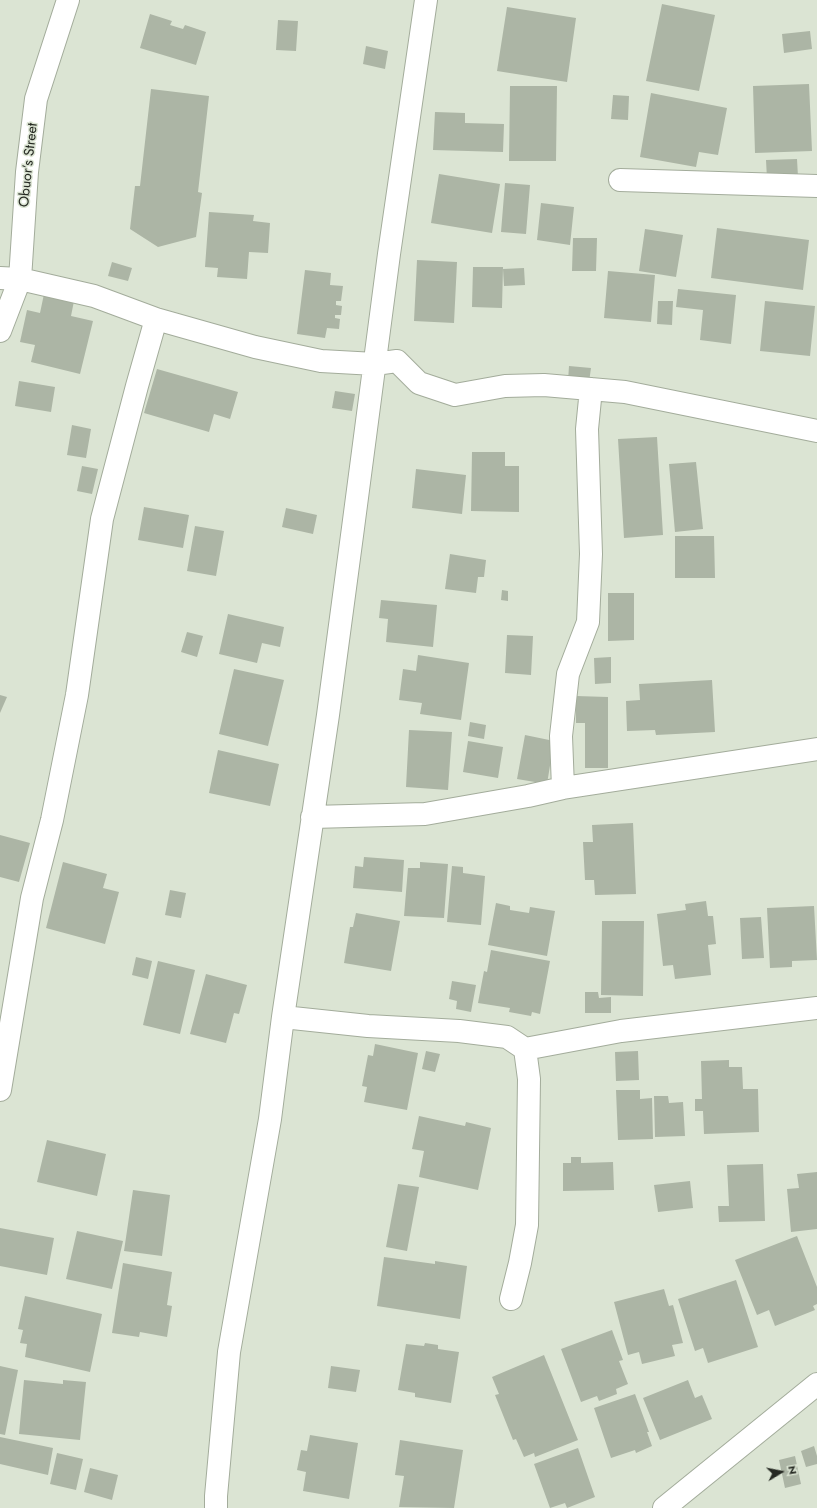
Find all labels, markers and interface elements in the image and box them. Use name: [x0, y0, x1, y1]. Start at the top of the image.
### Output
street label: Obuor’s Street: [16, 122, 42, 208]
north arrow: [761, 1452, 801, 1492]
text: N: [784, 1464, 801, 1476]

